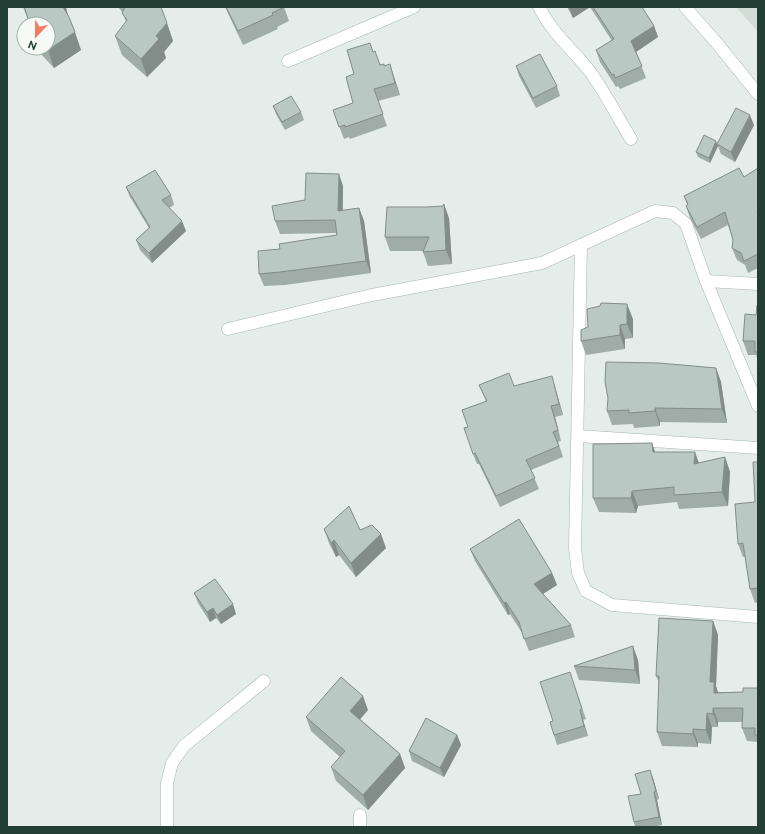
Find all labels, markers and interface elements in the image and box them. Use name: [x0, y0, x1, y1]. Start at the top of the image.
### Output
north arrow: [16, 16, 56, 56]
text: N: [26, 37, 39, 52]

